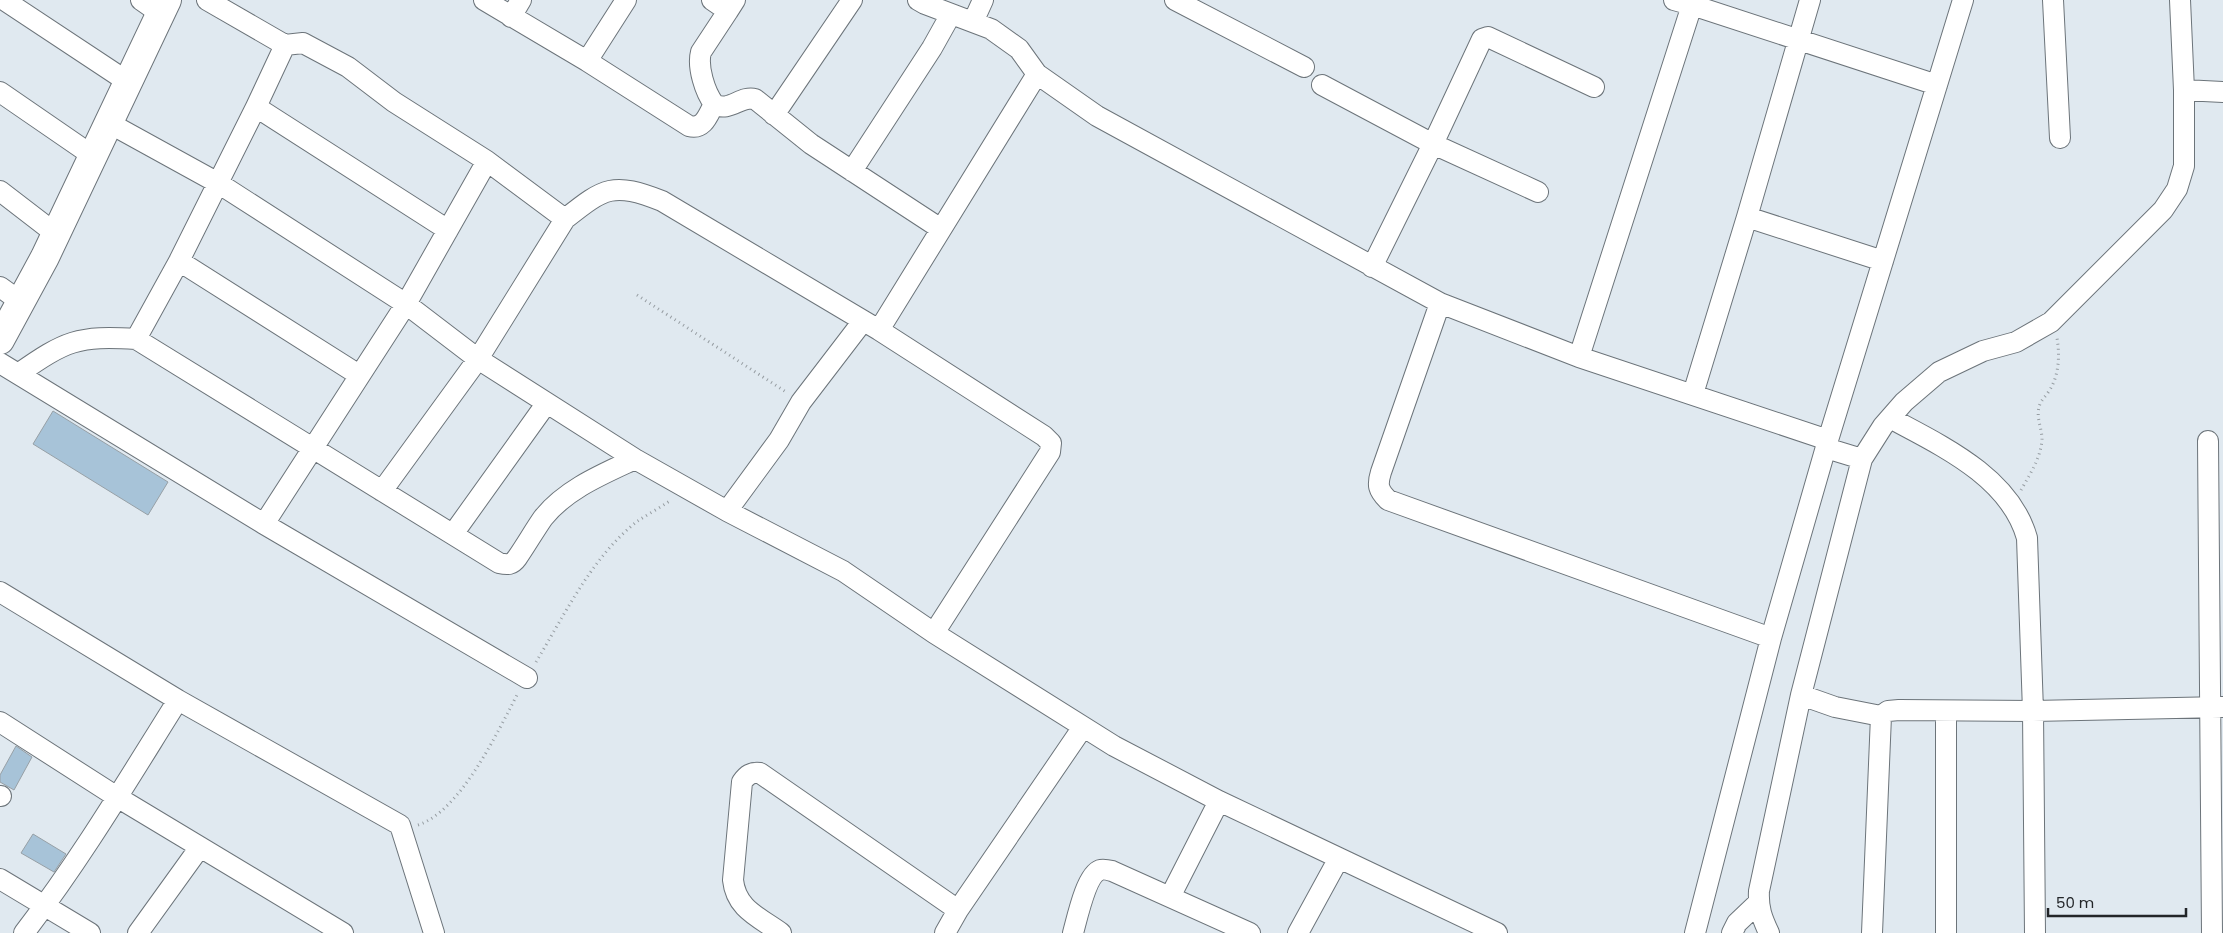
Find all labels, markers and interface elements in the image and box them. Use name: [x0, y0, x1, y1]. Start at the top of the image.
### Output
scale bar: [2048, 886, 2186, 918]
text: 50 m: [2056, 892, 2094, 913]

